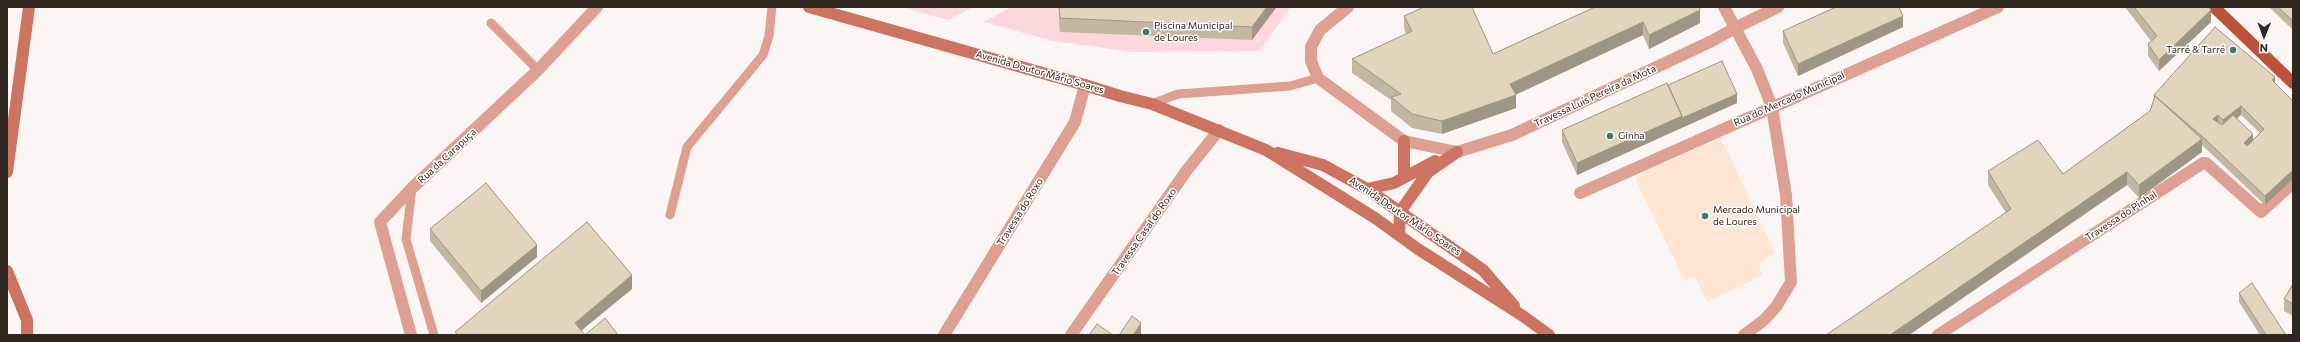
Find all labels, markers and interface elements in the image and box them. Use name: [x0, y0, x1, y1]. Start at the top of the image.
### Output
north arrow: [2244, 16, 2284, 56]
place label: Piscina Municipal de Loures: [1154, 20, 1232, 44]
marker: Piscina Municipal de Loures: [1141, 27, 1151, 37]
text: N: [2260, 42, 2268, 55]
place label: Tarré & Tarré: [2166, 44, 2225, 56]
marker: Tarré & Tarré: [2228, 45, 2238, 55]
street label: Avenida Doutor Mário Soares: [975, 48, 1105, 96]
street label: Travessa Luís Pereira da Mota: [1532, 62, 1658, 130]
street label: Rua do Mercado Municipal: [1732, 69, 1846, 129]
street label: Rua da Carapuça: [415, 126, 479, 186]
place label: Ginha: [1618, 130, 1645, 142]
marker: Ginha: [1605, 131, 1615, 141]
street label: Avenida Doutor Mário Soares: [1347, 174, 1463, 258]
street label: Travessa do Roxo: [994, 176, 1046, 248]
street label: Travessa Casal do Roxo: [1109, 186, 1179, 278]
street label: Travessa do Pinhal: [2083, 188, 2159, 244]
place label: Mercado Municipal de Loures: [1713, 204, 1800, 228]
marker: Mercado Municipal de Loures: [1700, 211, 1710, 221]

